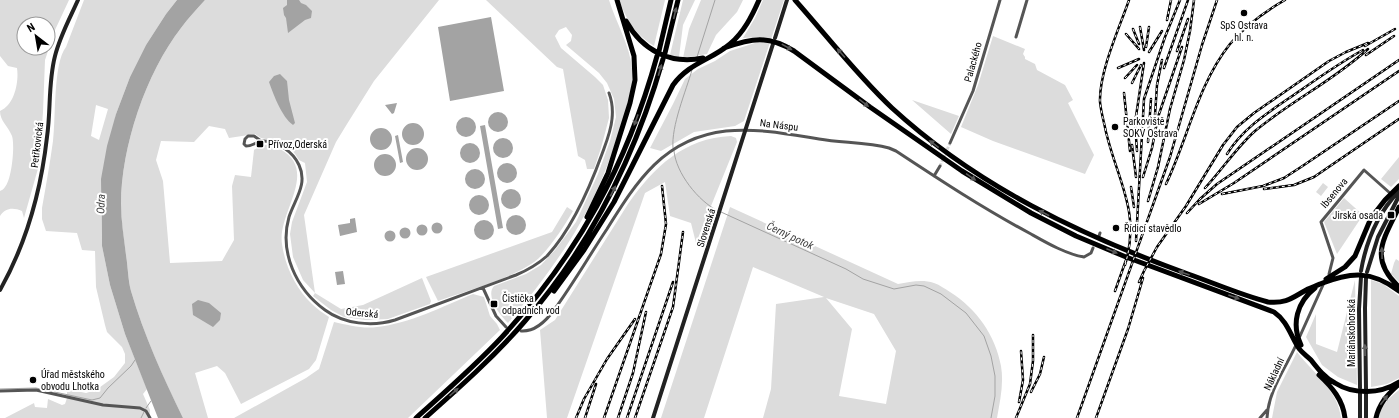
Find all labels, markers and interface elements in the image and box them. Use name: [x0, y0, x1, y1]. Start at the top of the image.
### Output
one-way arrow: [672, 7, 678, 19]
marker: SpS Ostrava hl. n.: [1239, 8, 1249, 18]
north arrow: [16, 16, 56, 56]
text: N: [25, 20, 38, 35]
place label: SpS Ostrava hl. n.: [1220, 20, 1268, 43]
street label: Palackého: [962, 41, 984, 83]
one-way arrow: [781, 44, 793, 51]
one-way arrow: [837, 48, 846, 58]
one-way arrow: [657, 64, 663, 76]
one-way arrow: [859, 99, 870, 107]
one-way arrow: [633, 114, 639, 126]
place label: Parkoviště SOKV Ostrava: [1123, 116, 1178, 139]
street label: Na Náspu: [759, 117, 799, 133]
street label: Petřkovická: [29, 121, 45, 169]
marker: Parkoviště SOKV Ostrava: [1110, 122, 1120, 132]
marker: Přívoz,Oderská: [255, 139, 265, 149]
place label: Přívoz,Oderská: [268, 139, 327, 150]
one-way arrow: [929, 139, 940, 148]
one-way arrow: [966, 173, 976, 181]
street label: Ibsenova: [1318, 176, 1350, 210]
one-way arrow: [610, 185, 616, 197]
water label: Odra: [94, 194, 108, 214]
street label: Slovenská: [695, 207, 717, 249]
one-way arrow: [1038, 210, 1050, 216]
place label: Jirská osada: [1333, 210, 1383, 221]
marker: Jirská osada: [1386, 210, 1396, 220]
water label: Černý potok: [764, 219, 816, 253]
place label: Řídicí stavědlo: [1124, 222, 1182, 234]
marker: Řídicí stavědlo: [1111, 223, 1121, 233]
one-way arrow: [1378, 247, 1385, 259]
one-way arrow: [1106, 249, 1118, 255]
one-way arrow: [1178, 269, 1190, 275]
place label: Čistička odpadních vod: [502, 291, 560, 316]
one-way arrow: [1228, 294, 1240, 300]
marker: Čistička odpadních vod: [489, 299, 499, 309]
street label: Mariánskohorská: [1346, 299, 1357, 367]
street label: Oderská: [345, 306, 379, 320]
one-way arrow: [1362, 343, 1368, 356]
street label: Nákladní: [1262, 355, 1287, 392]
place label: Úřad městského obvodu Lhotka: [41, 368, 105, 392]
marker: Úřad městského obvodu Lhotka: [28, 375, 38, 385]
one-way arrow: [450, 388, 459, 397]
one-way arrow: [1380, 395, 1388, 406]

